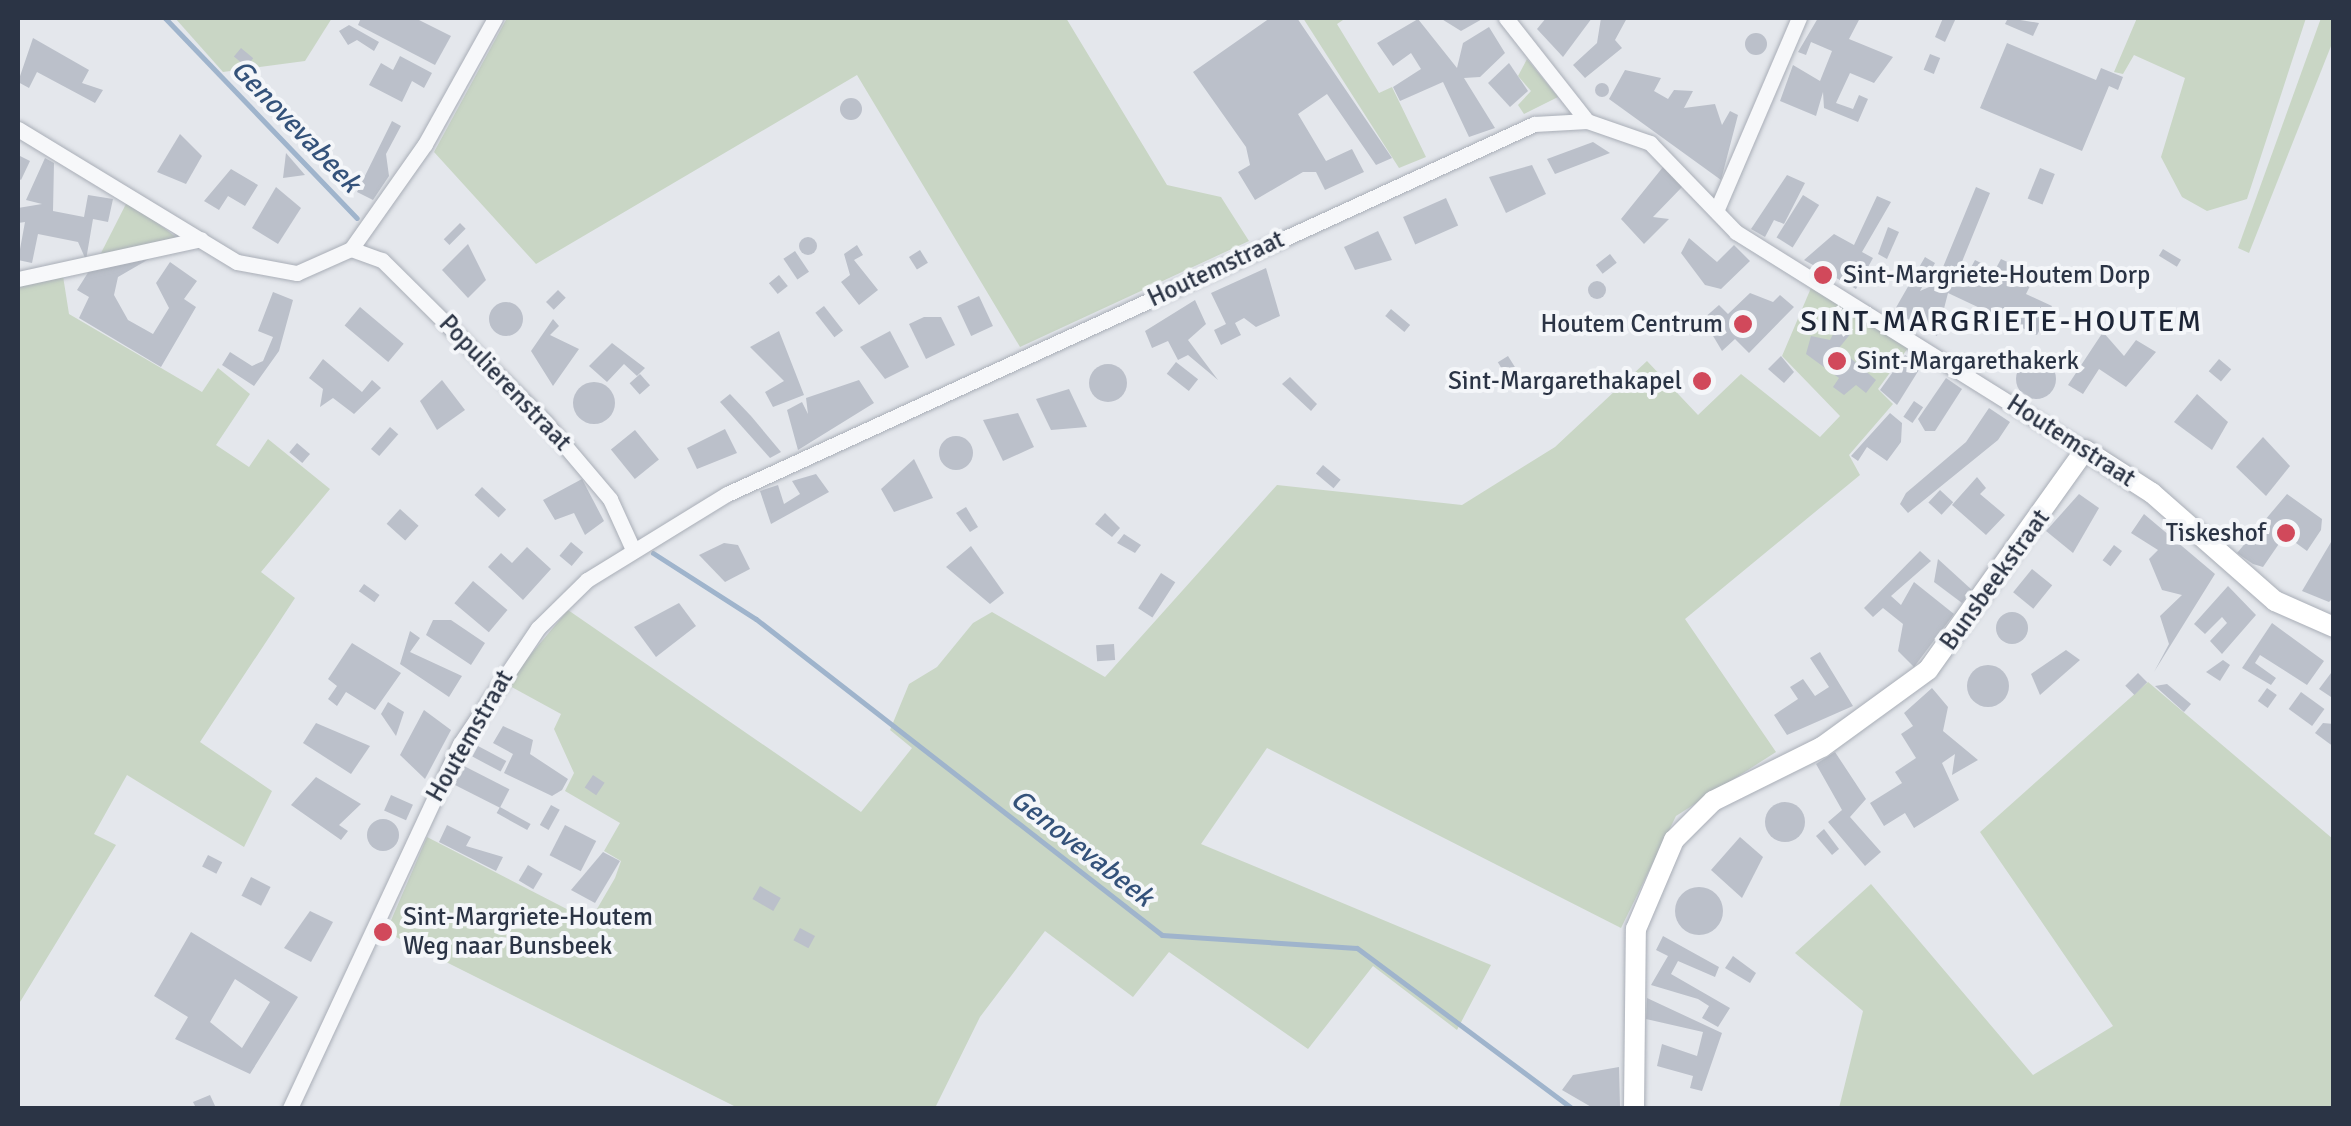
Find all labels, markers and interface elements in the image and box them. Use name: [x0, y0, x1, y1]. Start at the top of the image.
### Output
water label: Genovevabeek: [224, 53, 368, 199]
street label: Houtemstraat: [1143, 224, 1289, 314]
place label: Sint-Margriete-Houtem Dorp: [1843, 260, 2150, 290]
marker: Sint-Margriete-Houtem Dorp: [1812, 264, 1834, 286]
district label: SINT-MARGRIETE-HOUTEM: [1800, 304, 2204, 340]
street label: Populierenstraat: [433, 309, 577, 457]
place label: Houtem Centrum: [1540, 309, 1723, 339]
marker: Houtem Centrum: [1732, 313, 1754, 335]
place label: Sint-Margarethakerk: [1857, 346, 2079, 376]
marker: Sint-Margarethakerk: [1826, 350, 1848, 372]
place label: Sint-Margarethakapel: [1448, 366, 1682, 396]
marker: Sint-Margarethakapel: [1691, 370, 1713, 392]
street label: Houtemstraat: [2001, 388, 2141, 494]
street label: Bunsbeekstraat: [1934, 504, 2056, 656]
place label: Tiskeshof: [2166, 518, 2266, 548]
marker: Tiskeshof: [2275, 522, 2297, 544]
street label: Houtemstraat: [420, 665, 520, 807]
water label: Genovevabeek: [1004, 782, 1160, 914]
place label: Sint-Margriete-Houtem Weg naar Bunsbeek: [403, 903, 653, 962]
marker: Sint-Margriete-Houtem Weg naar Bunsbeek: [372, 921, 394, 943]

